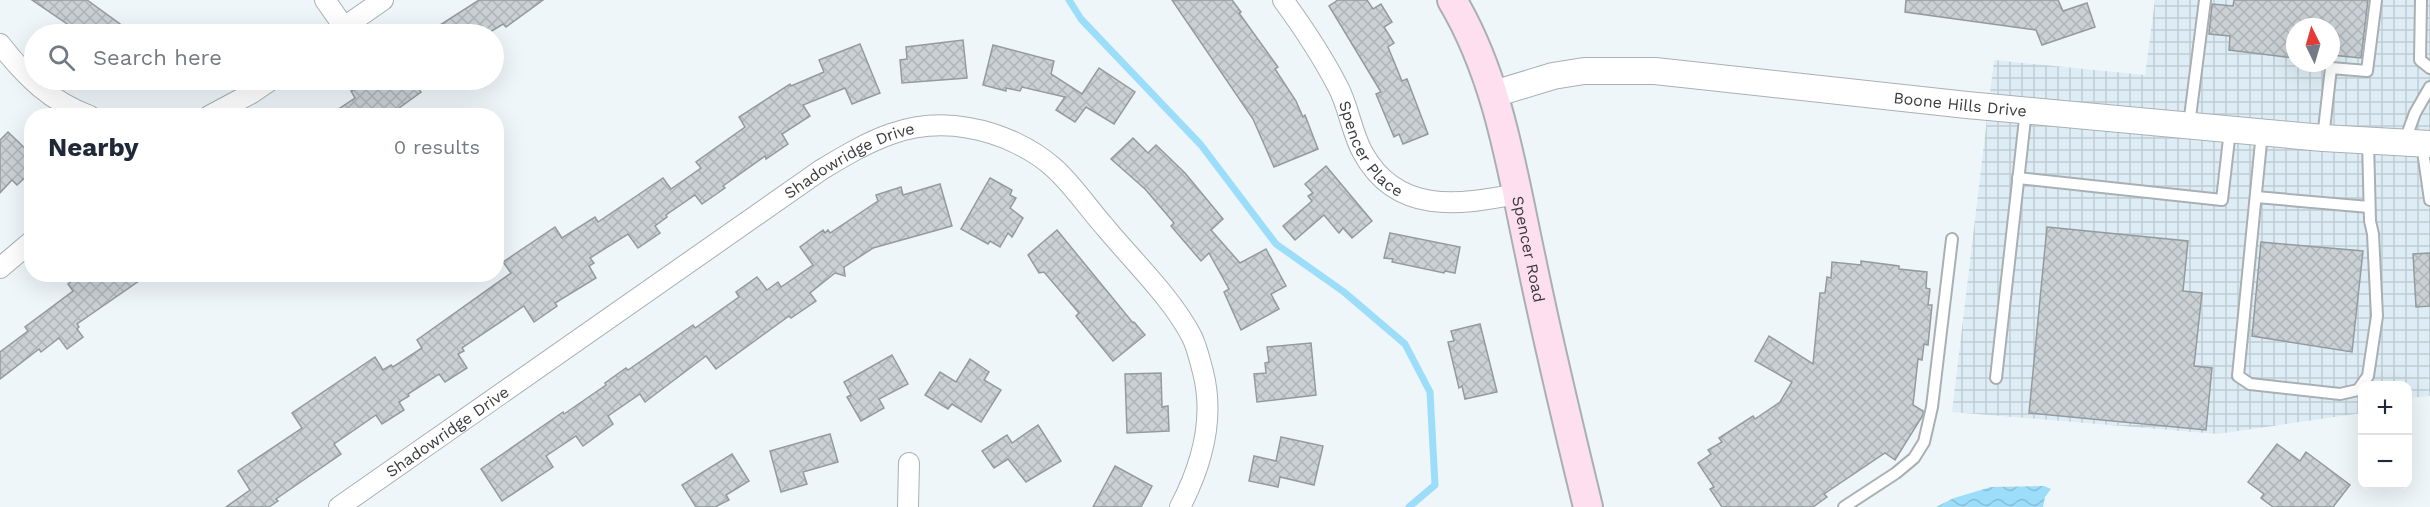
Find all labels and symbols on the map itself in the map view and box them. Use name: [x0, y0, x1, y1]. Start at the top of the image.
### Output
north arrow: [2286, 18, 2340, 72]
street label: Boone Hills Drive: [1892, 88, 2028, 120]
street label: Spencer Place: [1335, 98, 1406, 201]
street label: Shadowridge Drive: [781, 119, 916, 203]
street label: Spencer Road: [1508, 194, 1549, 304]
street label: Shadowridge Drive: [382, 382, 513, 481]

